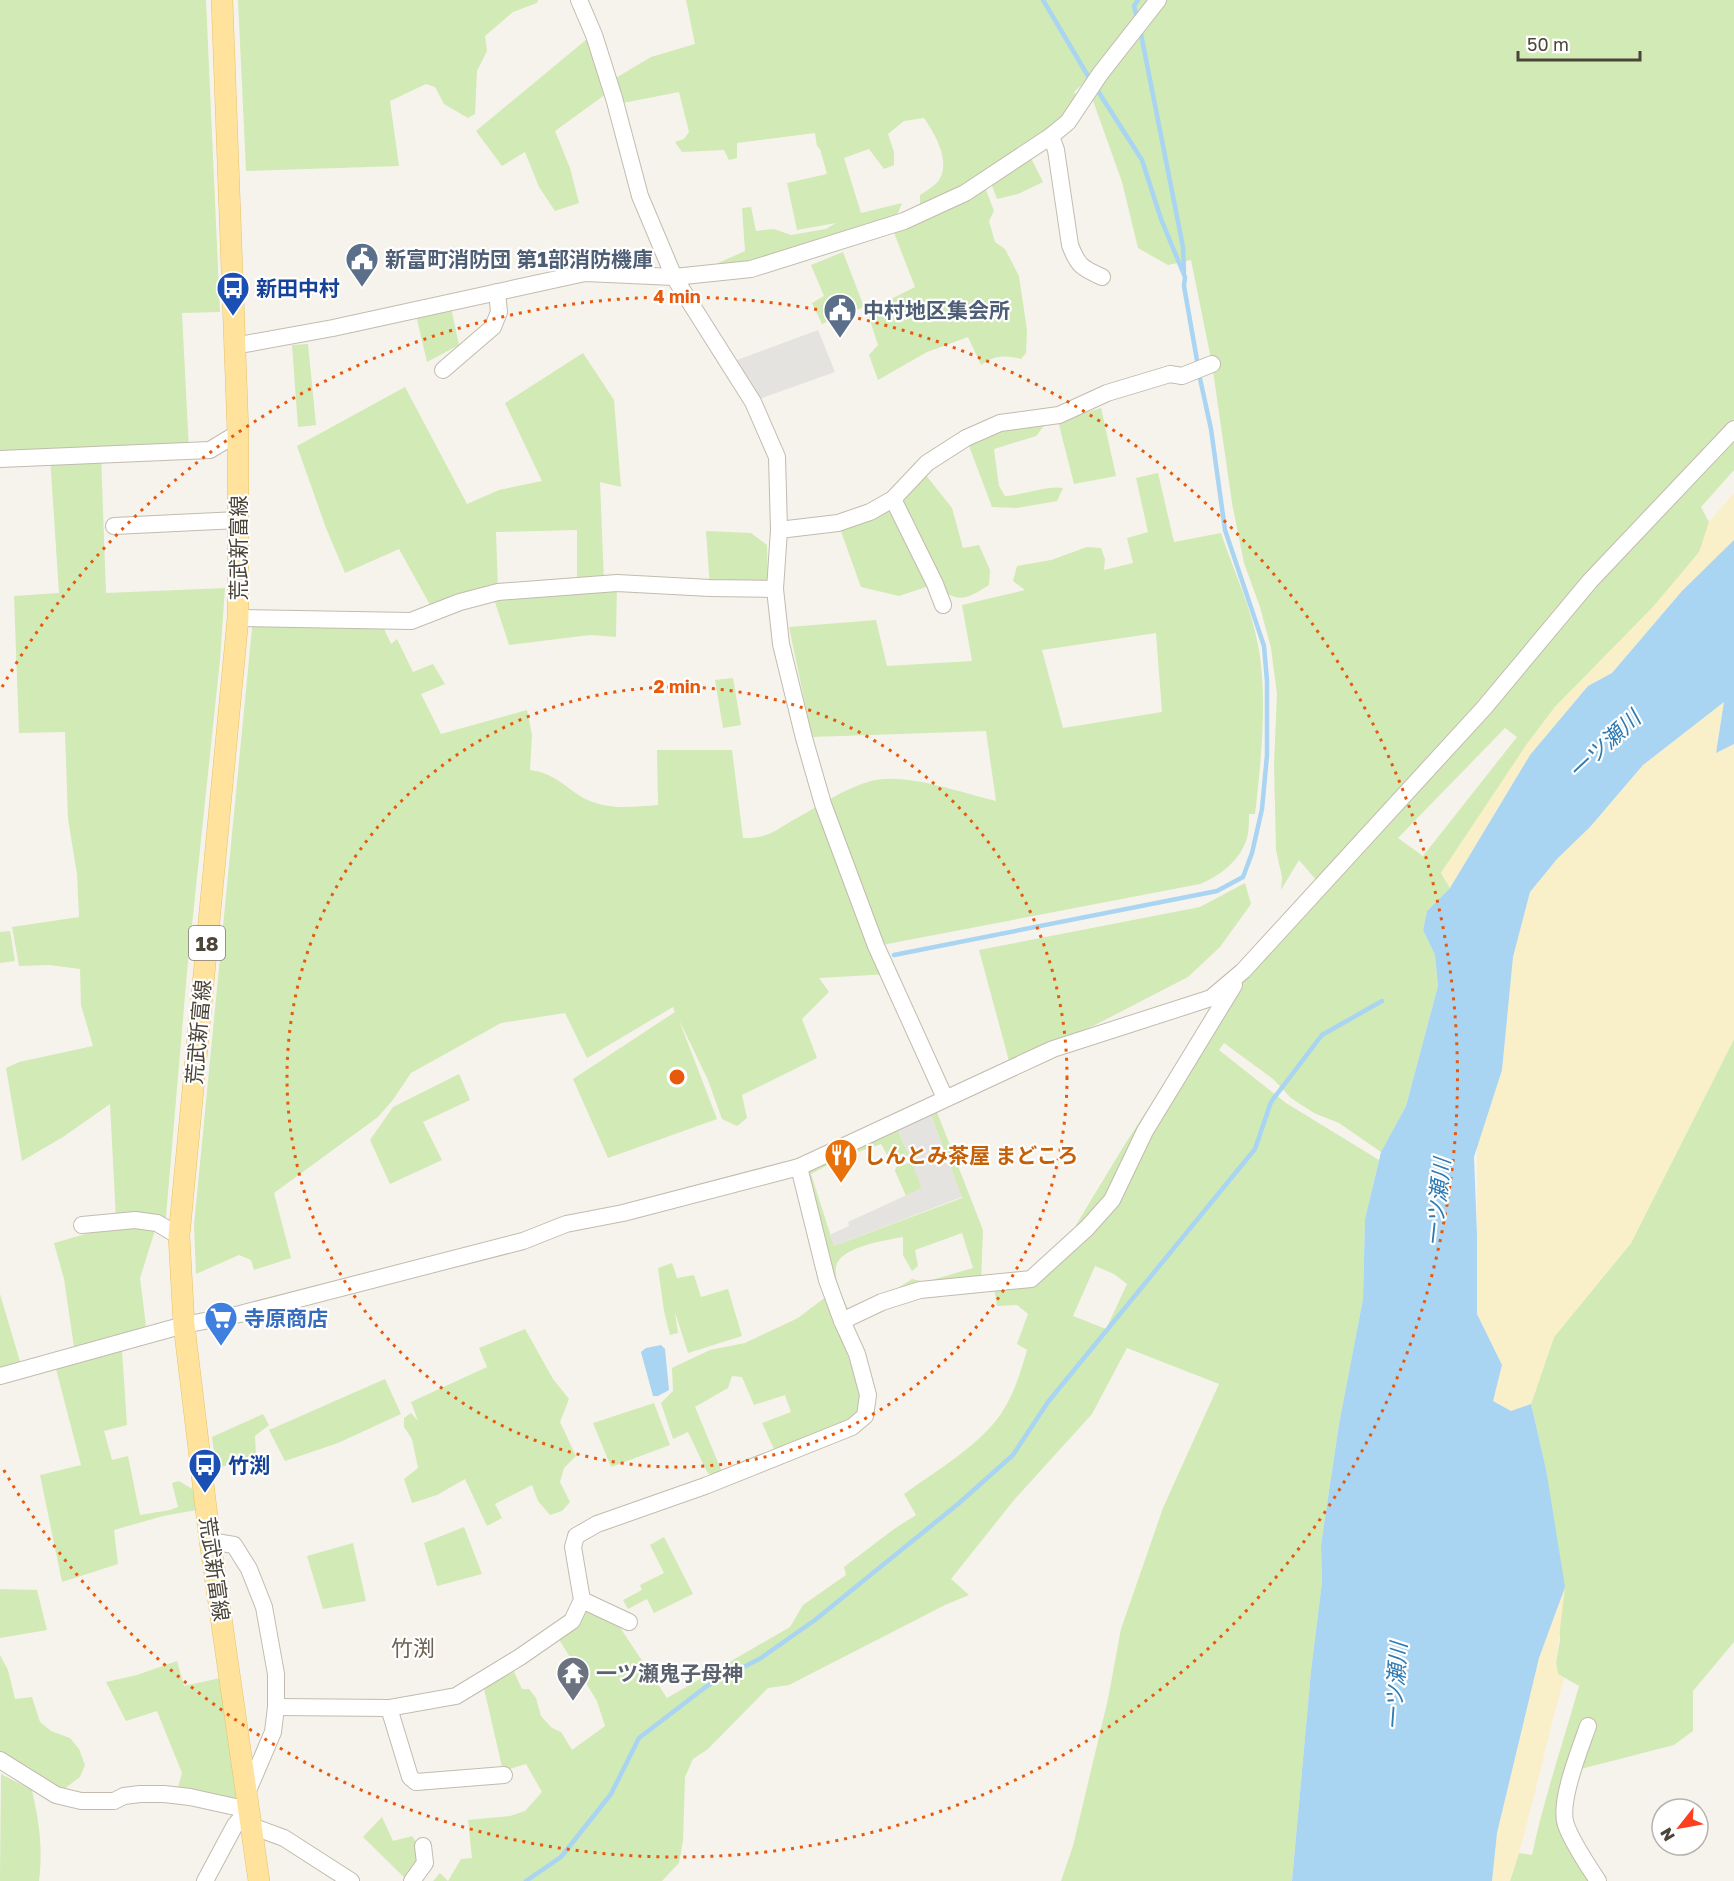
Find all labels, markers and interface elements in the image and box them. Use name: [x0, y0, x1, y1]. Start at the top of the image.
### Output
scale bar: [1518, 24, 1640, 62]
text: 50 m: [1527, 33, 1569, 55]
public building icon: 新富町消防団 第1部消防機庫: [344, 241, 380, 288]
place label: 新富町消防団 第1部消防機庫: [385, 246, 653, 272]
bus stop icon: 新田中村: [215, 270, 251, 317]
place label: 新田中村: [256, 275, 340, 301]
text: 4 min: [653, 285, 701, 307]
public building icon: 中村地区集会所: [822, 292, 858, 339]
place label: 中村地区集会所: [863, 297, 1010, 323]
street label: 荒武新富線: [225, 496, 251, 601]
text: 2 min: [653, 675, 701, 697]
water label: 一ツ瀬川: [1563, 703, 1647, 784]
road number: 18: [189, 926, 225, 960]
street label: 荒武新富線: [180, 979, 216, 1085]
centre of rings: [667, 1067, 687, 1087]
restaurant icon: しんとみ茶屋 まどころ: [823, 1137, 859, 1184]
place label: しんとみ茶屋 まどころ: [864, 1142, 1079, 1168]
water label: 一ツ瀬川: [1419, 1155, 1455, 1247]
supermarket icon: 寺原商店: [203, 1300, 239, 1347]
place label: 寺原商店: [244, 1305, 328, 1331]
bus stop icon: 竹渕: [187, 1447, 223, 1494]
place label: 竹渕: [228, 1452, 270, 1478]
street label: 荒武新富線: [195, 1515, 235, 1623]
district label: 竹渕: [391, 1634, 435, 1661]
water label: 一ツ瀬川: [1378, 1639, 1412, 1731]
temple icon: 一ツ瀬鬼子母神: [555, 1655, 591, 1702]
place label: 一ツ瀬鬼子母神: [596, 1660, 743, 1686]
north arrow: [1650, 1797, 1710, 1857]
text: N: [1655, 1824, 1679, 1845]

